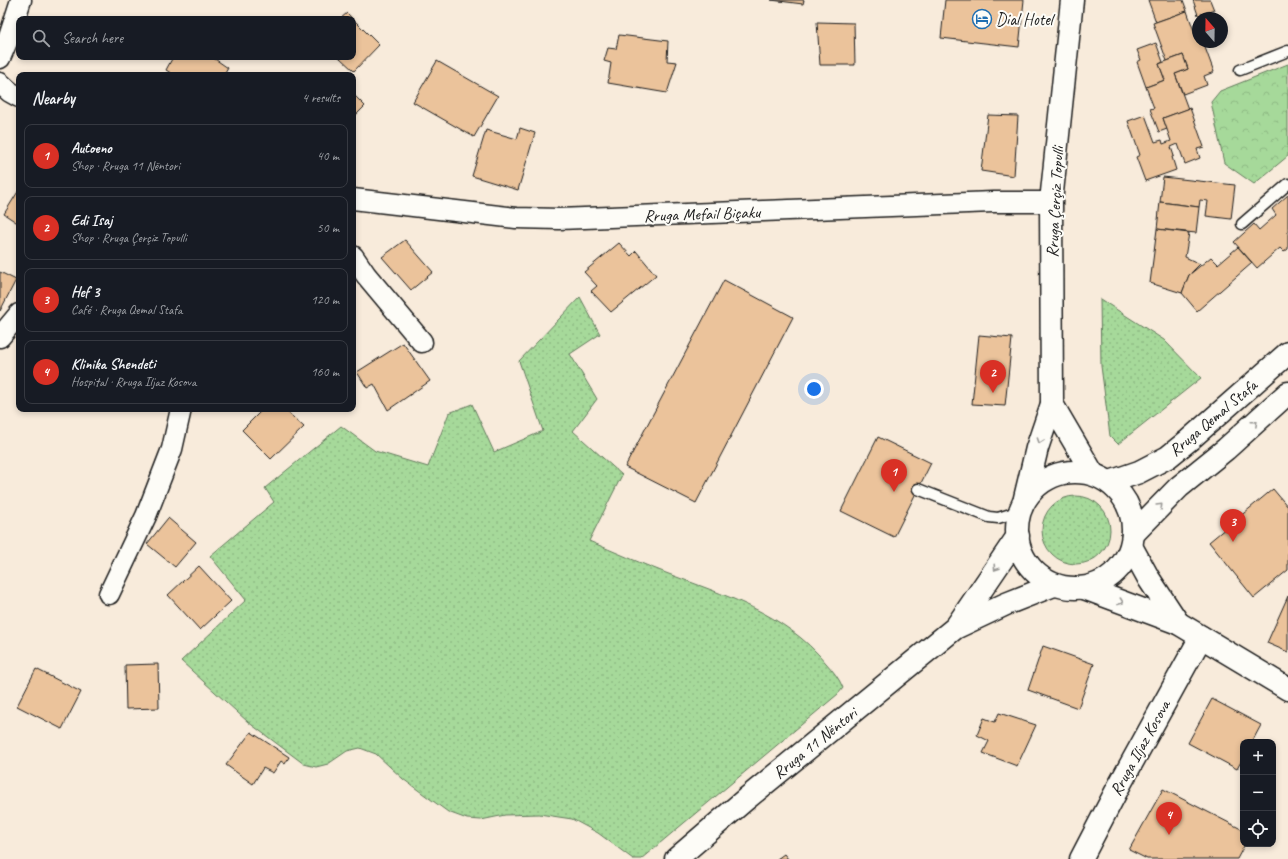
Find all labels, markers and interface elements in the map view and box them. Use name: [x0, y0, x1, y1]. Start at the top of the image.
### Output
hotel icon: Dial Hotel: [971, 8, 993, 30]
place label: Dial Hotel: [996, 9, 1056, 30]
north arrow: [1192, 12, 1228, 48]
search box: [16, 16, 356, 60]
icon: search: [30, 27, 52, 49]
text: Search here: [62, 29, 123, 48]
text: Nearby: [32, 88, 75, 109]
text: 4 results: [302, 90, 340, 106]
text: Autoeno: [71, 139, 112, 158]
street label: Rruga Çerçiz Topulli: [1042, 144, 1069, 258]
text: 1: [43, 148, 49, 164]
text: 40 m: [317, 148, 339, 164]
text: Shop · Rruga 11 Nëntori: [71, 158, 180, 174]
street label: Rruga Mefail Biçaku: [643, 201, 762, 227]
text: Edi Isaj: [71, 211, 112, 230]
text: 2: [43, 220, 49, 236]
text: 50 m: [317, 220, 339, 236]
text: Shop · Rruga Çerçiz Topulli: [71, 230, 187, 246]
text: Hef 3: [71, 283, 100, 302]
text: 3: [43, 292, 49, 308]
text: 120 m: [311, 292, 339, 308]
text: Café · Rruga Qemal Stafa: [71, 302, 182, 318]
text: Klinika Shendeti: [71, 355, 155, 374]
pin: 2: [980, 360, 1006, 393]
text: 4: [43, 364, 49, 380]
text: 160 m: [311, 364, 339, 380]
text: Hospital · Rruga Iljaz Kosova: [71, 374, 196, 390]
street label: Rruga Qemal Stafa: [1165, 374, 1263, 461]
your location: [804, 379, 824, 399]
one-way arrow: [1250, 420, 1258, 428]
one-way arrow: [1036, 437, 1045, 444]
pin: 1: [881, 459, 907, 492]
one-way arrow: [1155, 503, 1163, 511]
pin: 3: [1220, 509, 1246, 542]
one-way arrow: [993, 564, 1001, 571]
one-way arrow: [1117, 597, 1124, 605]
street label: Rruga Iljaz Kosova: [1105, 695, 1176, 799]
street label: Rruga 11 Nëntori: [769, 702, 863, 783]
map controls: [1240, 739, 1276, 847]
button: +: [1240, 739, 1276, 775]
button: −: [1240, 775, 1276, 811]
pin: 4: [1156, 802, 1182, 835]
button: locate: [1240, 811, 1276, 847]

